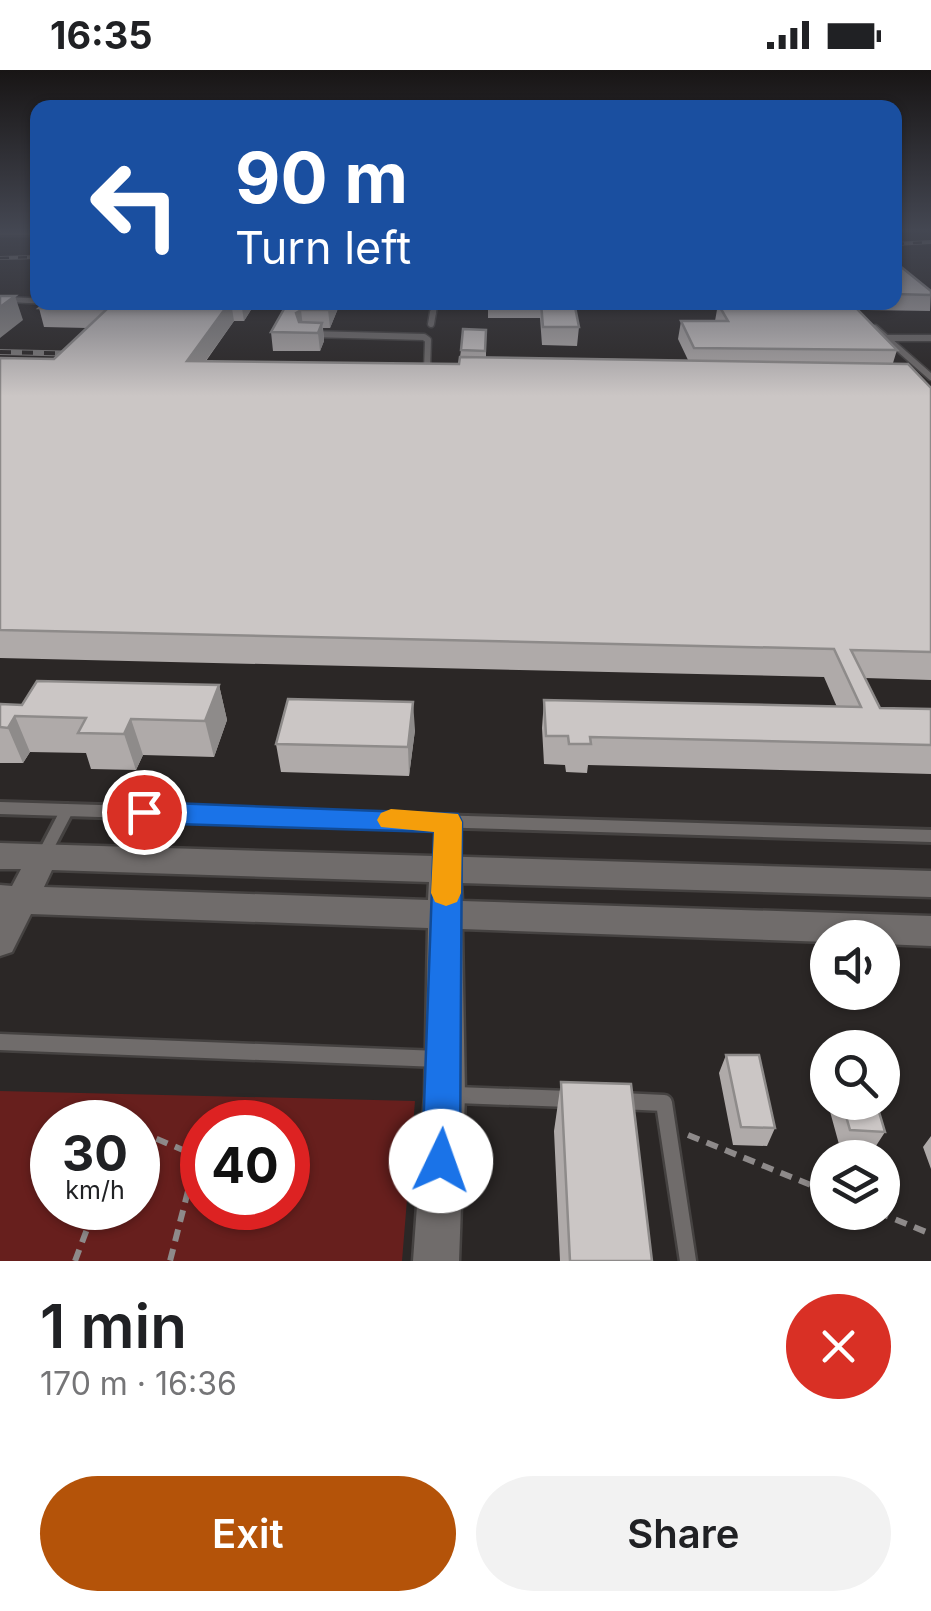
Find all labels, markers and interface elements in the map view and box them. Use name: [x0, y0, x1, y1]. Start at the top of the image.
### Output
text: 16:35: [50, 12, 153, 58]
text: 90 m: [235, 135, 408, 220]
icon: left: [70, 140, 200, 270]
text: Turn left: [235, 220, 411, 275]
pin: [102, 770, 187, 855]
icon: arrive: [117, 785, 172, 840]
map controls: [810, 920, 900, 1230]
button: sound: [810, 920, 900, 1010]
button: search: [810, 1030, 900, 1120]
speed limit sign: 40: [180, 1100, 310, 1230]
position arrow: [389, 1109, 493, 1213]
text: 30: [62, 1123, 128, 1183]
button: layers: [810, 1140, 900, 1230]
text: km/h: [65, 1175, 125, 1205]
text: 1 min: [40, 1290, 187, 1362]
button: close: [786, 1294, 891, 1399]
text: 170 m · 16:36: [40, 1364, 237, 1403]
button: Exit: [40, 1476, 456, 1591]
button: Share: [476, 1476, 891, 1591]

